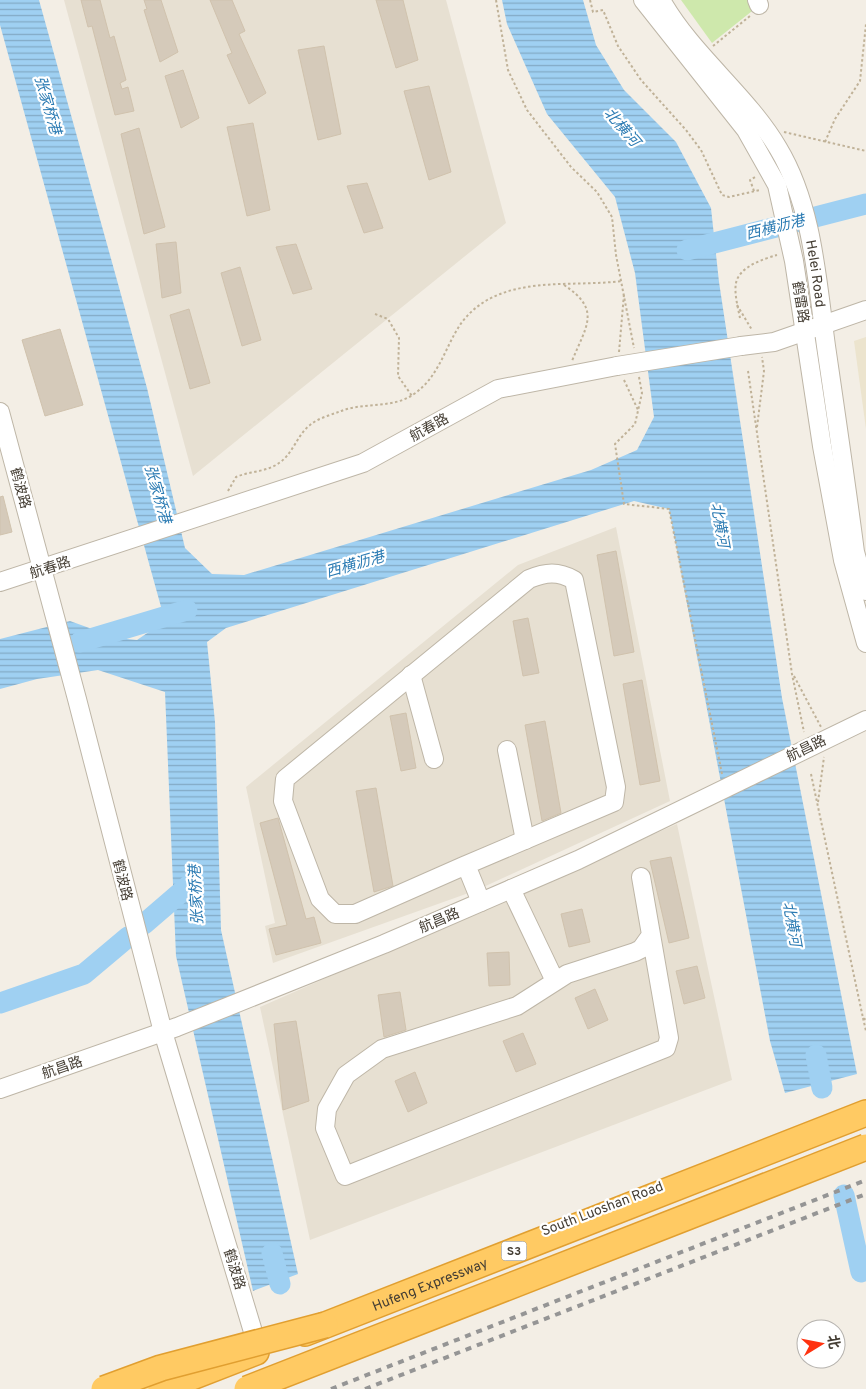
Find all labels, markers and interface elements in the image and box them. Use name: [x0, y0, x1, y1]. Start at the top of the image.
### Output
water label: 张家桥港: [29, 74, 65, 139]
water label: 北横河: [599, 105, 645, 153]
water label: 西横沥港: [744, 211, 809, 245]
street label: Helei Road: [801, 239, 828, 308]
street label: 鹤雷路: [788, 280, 811, 324]
street label: 航春路: [407, 411, 452, 446]
water label: 张家桥港: [139, 463, 175, 528]
street label: 鹤波路: [6, 466, 33, 511]
water label: 北横河: [705, 501, 732, 552]
water label: 西横沥港: [324, 547, 389, 583]
street label: 航春路: [28, 554, 73, 583]
street label: 航昌路: [784, 733, 829, 766]
street label: 鹤波路: [108, 858, 135, 903]
water label: 张家桥港: [186, 862, 209, 925]
water label: 北横河: [777, 900, 804, 951]
street label: 航昌路: [417, 905, 462, 937]
street label: 航昌路: [40, 1054, 85, 1083]
street label: South Luoshan Road: [539, 1178, 666, 1240]
road number: S3: [502, 1242, 526, 1260]
street label: 鹤波路: [219, 1247, 248, 1292]
street label: Hufeng Expressway: [370, 1255, 491, 1316]
north arrow: [796, 1319, 846, 1369]
text: 北: [823, 1334, 842, 1350]

